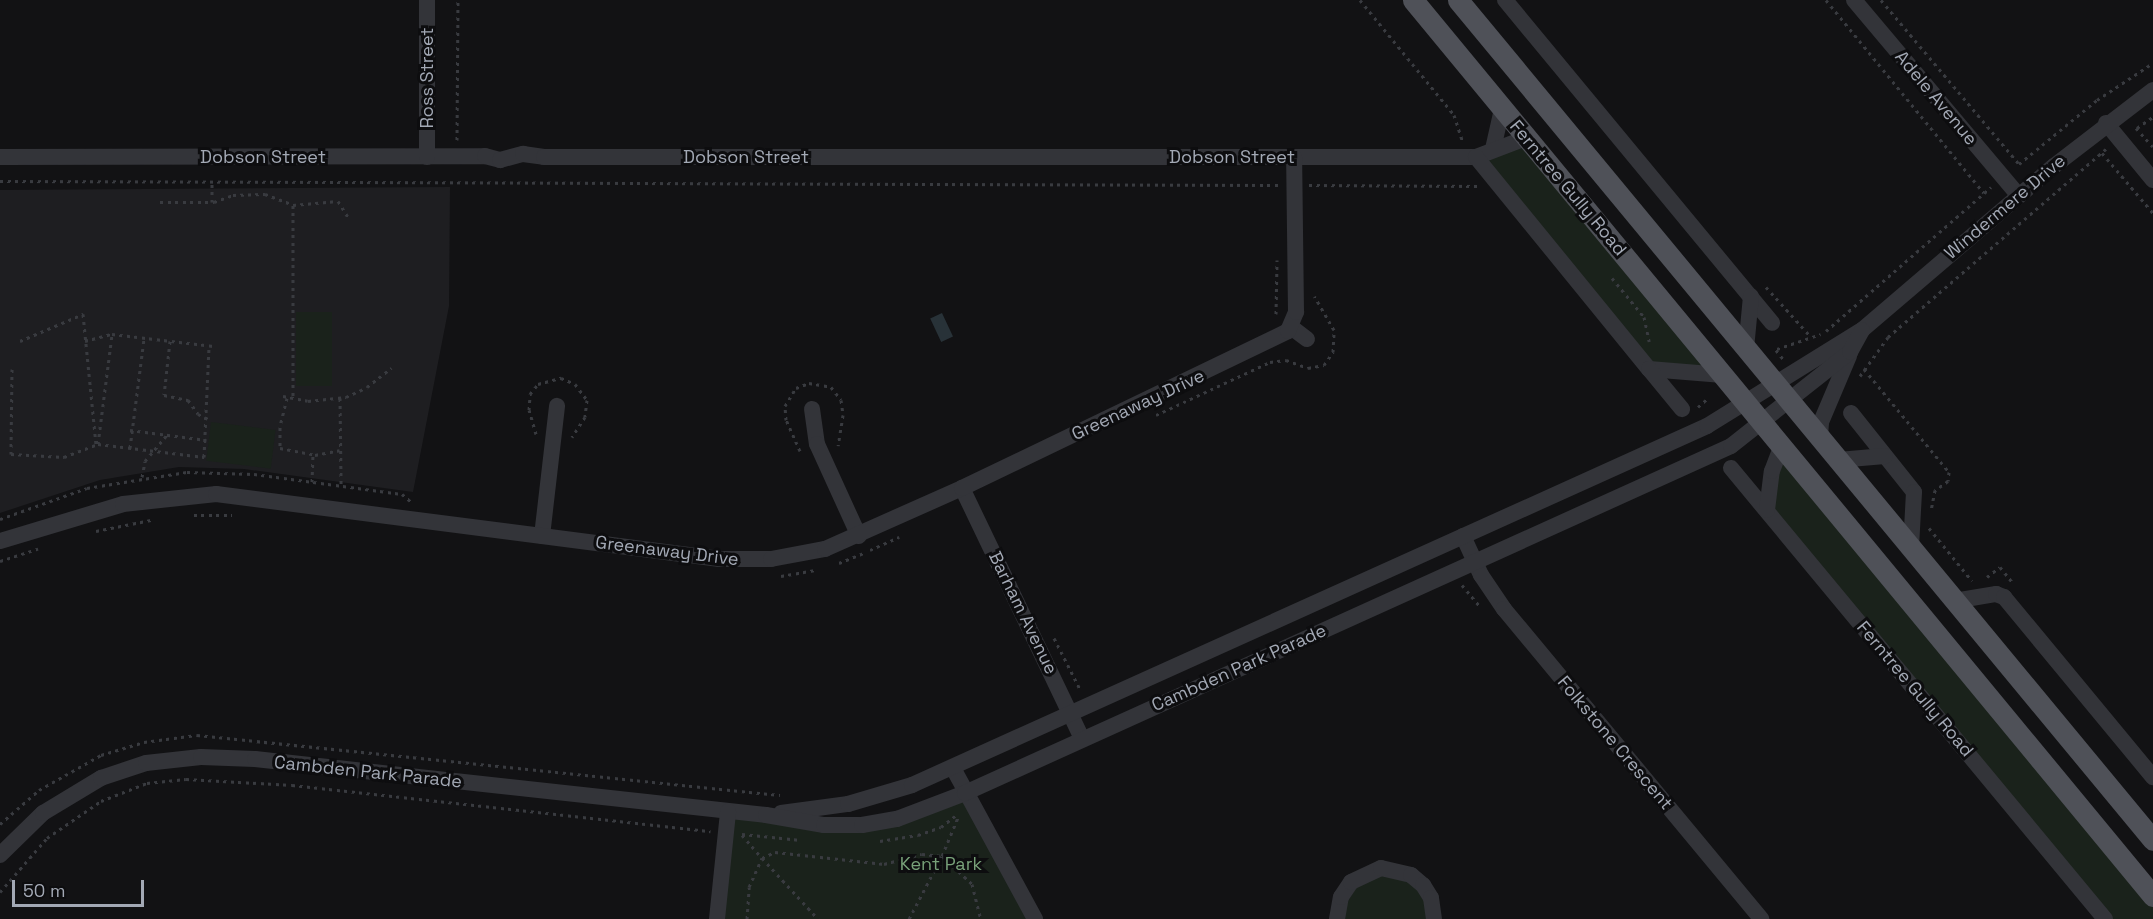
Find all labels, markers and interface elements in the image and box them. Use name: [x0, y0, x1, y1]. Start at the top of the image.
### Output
street label: Ross Street: [416, 27, 438, 129]
street label: Adele Avenue: [1890, 46, 1982, 150]
street label: Ferntree Gully Road: [1505, 116, 1631, 260]
street label: Dobson Street: [200, 146, 326, 168]
street label: Dobson Street: [683, 146, 809, 168]
street label: Dobson Street: [1169, 146, 1295, 168]
street label: Windermere Drive: [1940, 150, 2070, 264]
street label: Greenaway Drive: [1068, 365, 1208, 445]
street label: Greenaway Drive: [594, 532, 740, 570]
street label: Barham Avenue: [984, 548, 1062, 678]
street label: Ferntree Gully Road: [1852, 617, 1978, 761]
street label: Cambden Park Parade: [1148, 620, 1330, 716]
street label: Folkstone Crescent: [1553, 672, 1677, 814]
street label: Cambden Park Parade: [273, 751, 463, 793]
park label: Kent Park: [900, 853, 982, 875]
scale bar: [15, 868, 147, 906]
text: 50 m: [23, 879, 65, 902]

